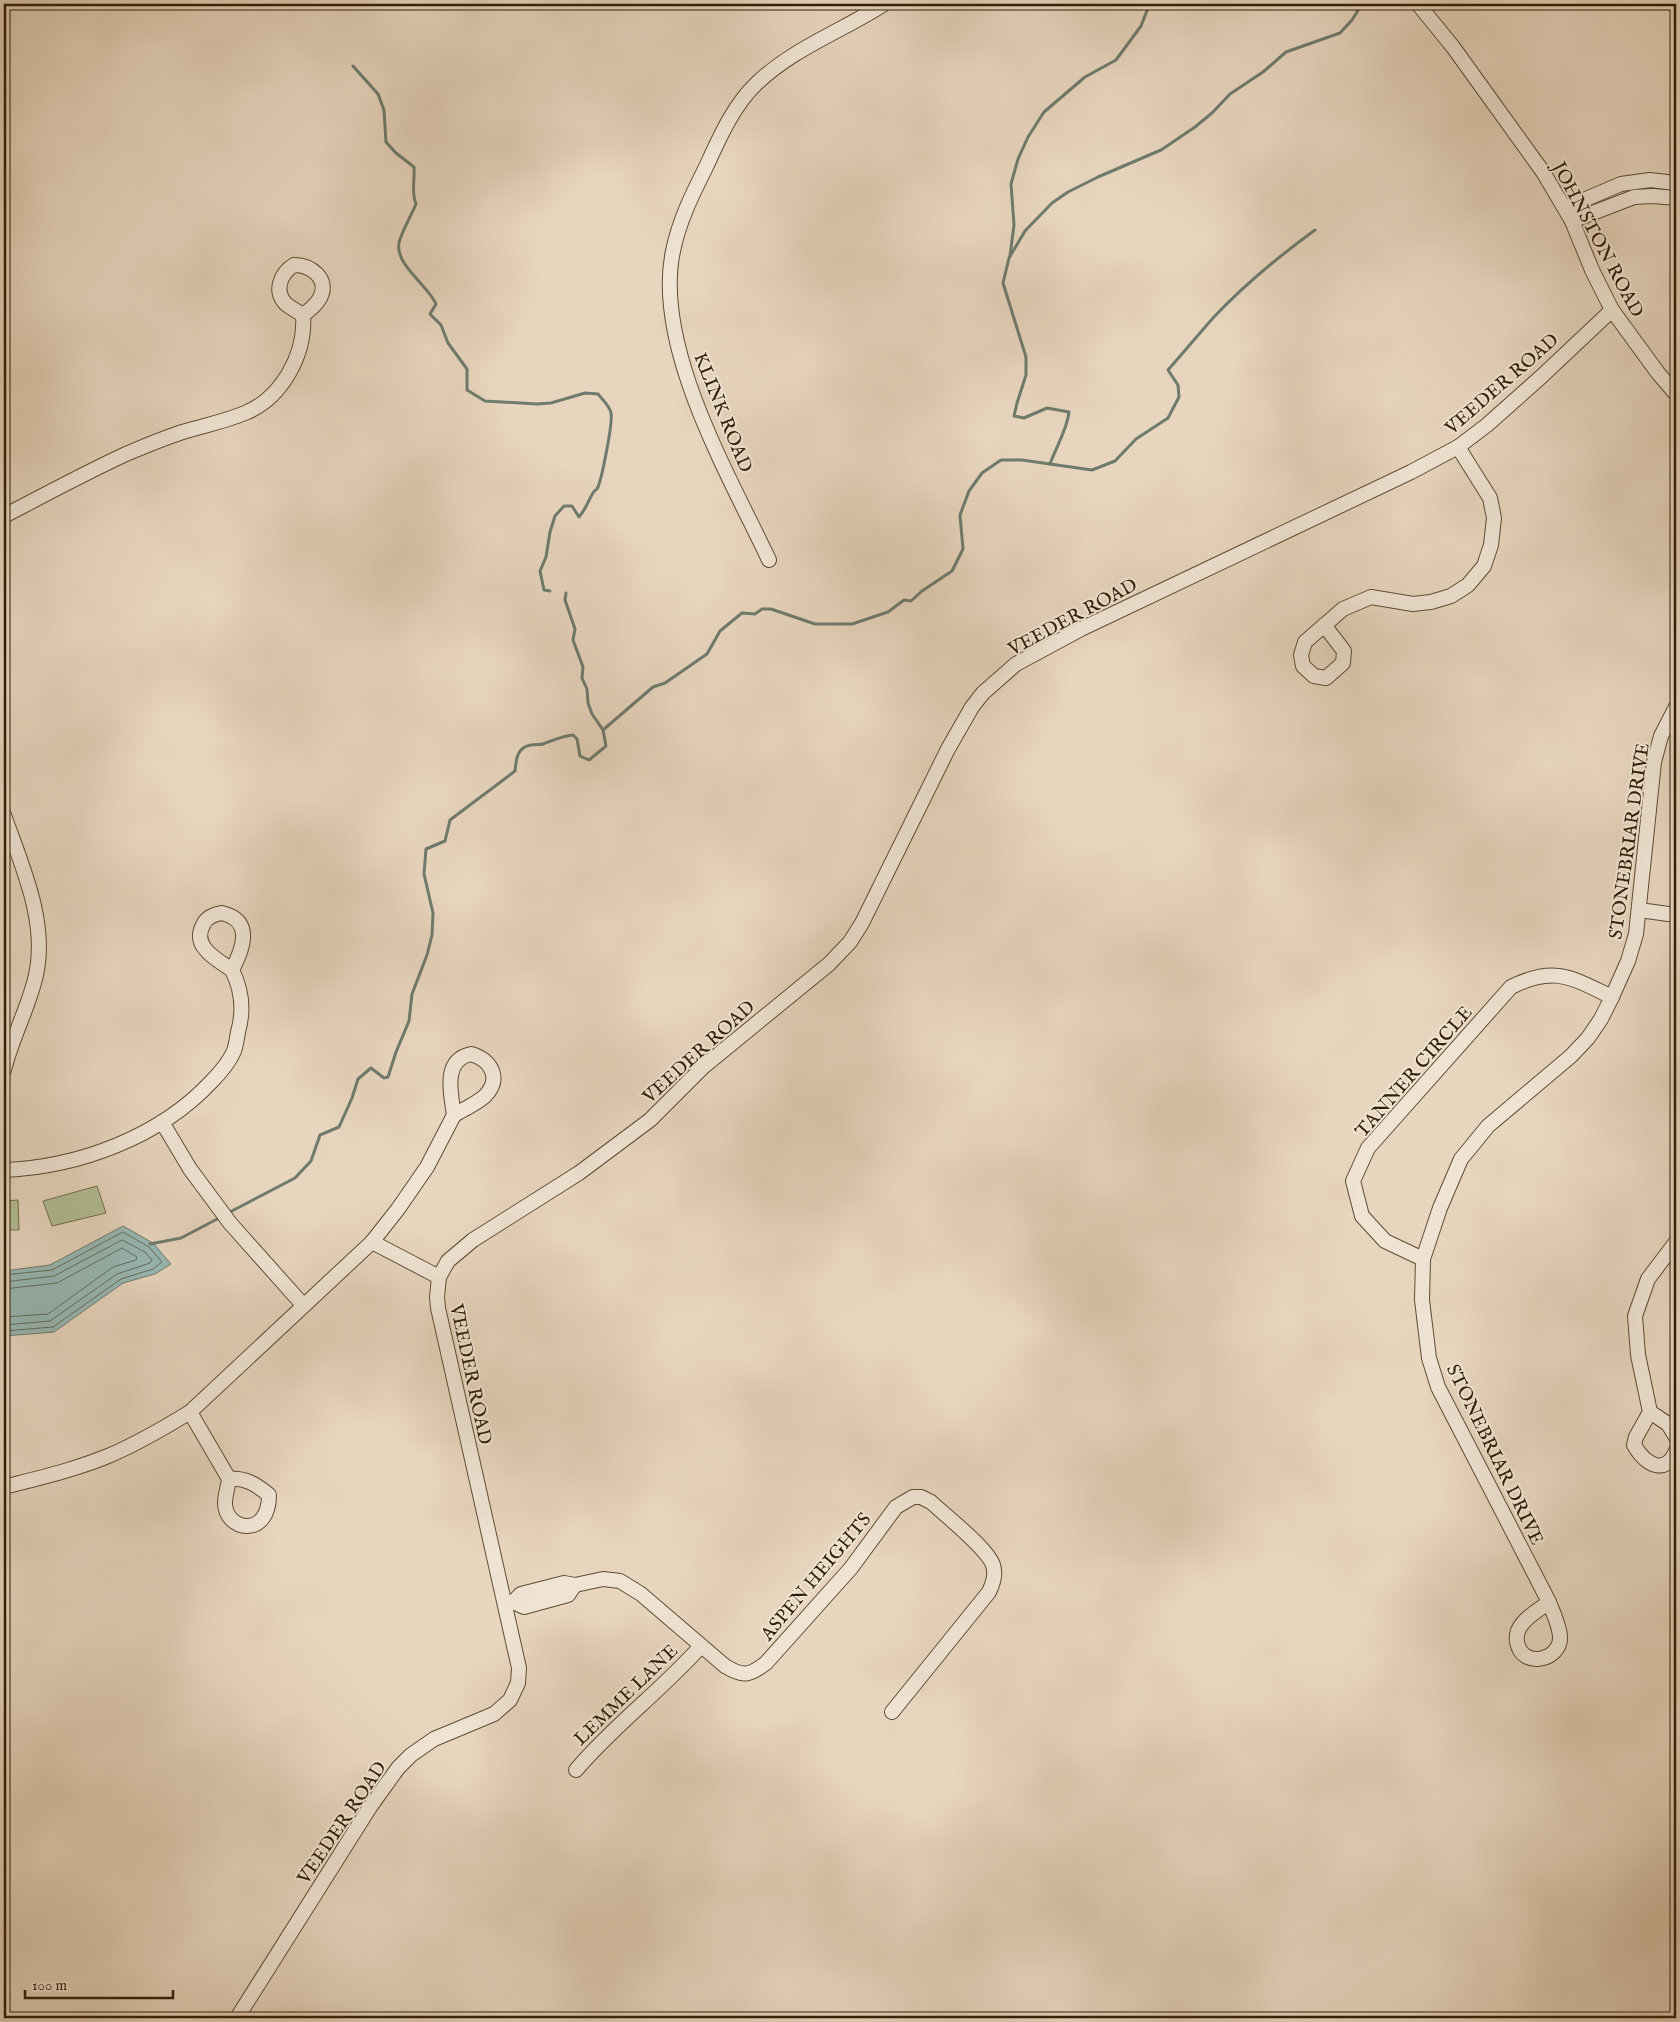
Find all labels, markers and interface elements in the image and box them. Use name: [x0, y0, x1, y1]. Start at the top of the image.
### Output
street label: JOHNSTON ROAD: [1545, 156, 1648, 322]
street label: VEEDER ROAD: [1440, 329, 1564, 441]
street label: KLINK ROAD: [687, 349, 757, 476]
street label: VEEDER ROAD: [1003, 574, 1142, 662]
street label: STONEBRIAR DRIVE: [1604, 742, 1656, 941]
street label: VEEDER ROAD: [637, 996, 760, 1110]
street label: TANNER CIRCLE: [1351, 1002, 1478, 1143]
street label: VEEDER ROAD: [443, 1301, 497, 1447]
street label: STONEBRIAR DRIVE: [1440, 1361, 1548, 1549]
street label: ASPEN HEIGHTS: [755, 1508, 877, 1647]
street label: LEMME LANE: [569, 1640, 684, 1751]
street label: VEEDER ROAD: [292, 1757, 393, 1890]
scale bar: [25, 1967, 172, 1999]
text: 100 m: [32, 1976, 68, 1995]

